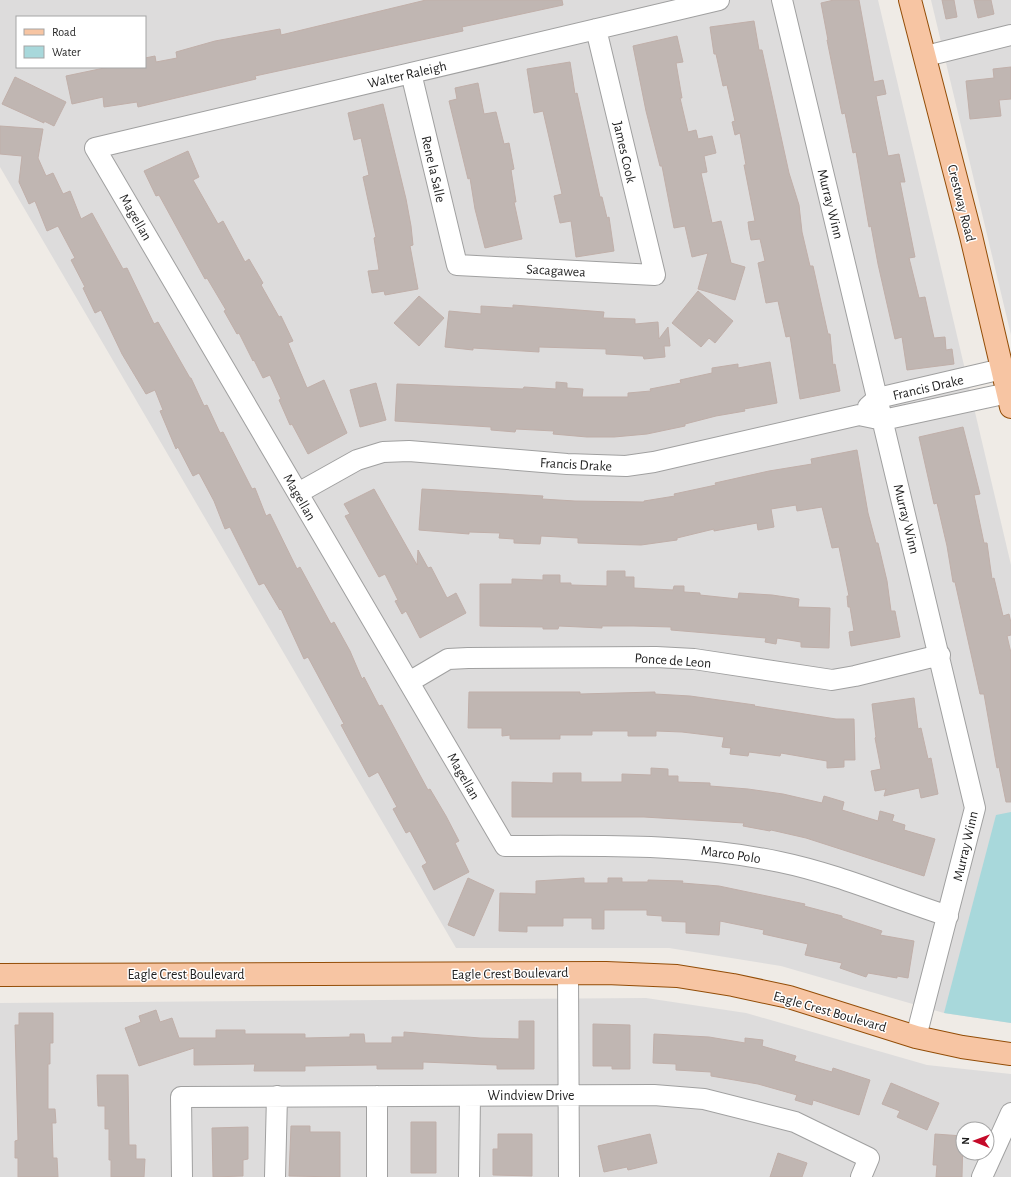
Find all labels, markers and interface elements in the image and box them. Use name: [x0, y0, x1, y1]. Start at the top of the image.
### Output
legend: [16, 16, 146, 68]
text: Road: [52, 26, 76, 38]
text: Water: [52, 46, 81, 58]
street label: Walter Raleigh: [366, 59, 448, 91]
street label: James Cook: [610, 120, 638, 185]
street label: Rene la Salle: [419, 134, 448, 204]
street label: Crestway Road: [945, 163, 977, 243]
street label: Murray Winn: [815, 168, 845, 241]
street label: Magellan: [116, 192, 154, 243]
street label: Sacagawea: [526, 262, 587, 280]
street label: Francis Drake: [891, 373, 965, 403]
street label: Francis Drake: [539, 456, 612, 474]
street label: Magellan: [280, 472, 318, 523]
street label: Murray Winn: [891, 483, 921, 556]
street label: Ponce de Leon: [634, 651, 712, 671]
street label: Magellan: [444, 751, 482, 802]
street label: Murray Winn: [951, 810, 981, 883]
street label: Marco Polo: [700, 844, 762, 866]
street label: Eagle Crest Boulevard: [451, 966, 569, 982]
street label: Eagle Crest Boulevard: [128, 968, 244, 982]
street label: Eagle Crest Boulevard: [772, 989, 888, 1035]
street label: Windview Drive: [488, 1089, 574, 1103]
north arrow: [955, 1121, 995, 1161]
text: N: [960, 1137, 971, 1145]

